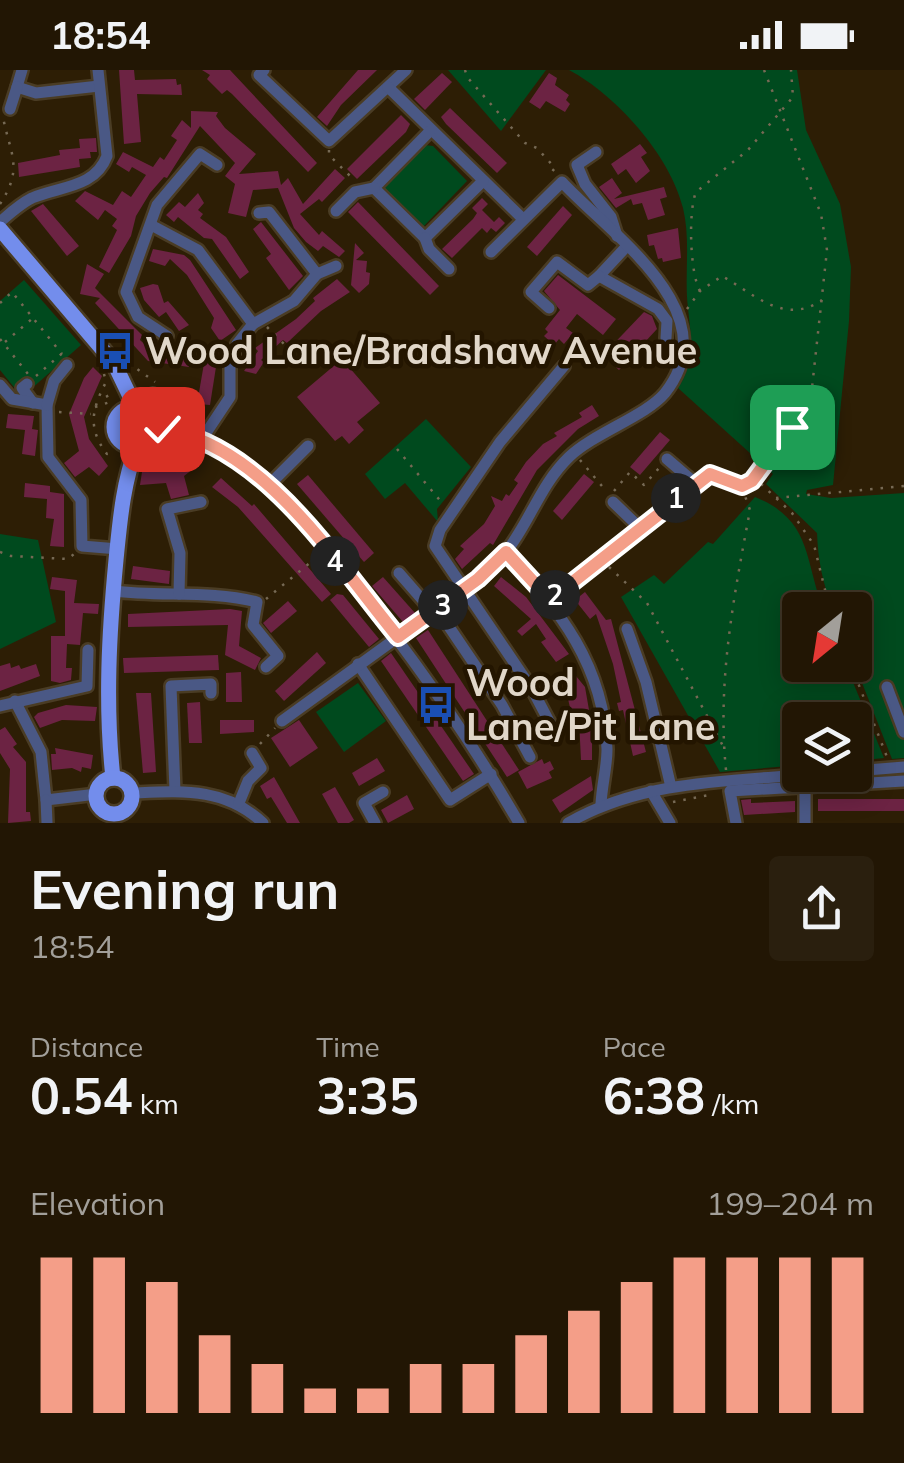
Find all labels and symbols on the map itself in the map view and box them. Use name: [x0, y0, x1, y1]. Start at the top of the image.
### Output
place label: Wood Lane/Bradshaw Avenue: [145, 326, 697, 374]
bus stop icon: Wood Lane/Bradshaw Avenue: [94, 330, 136, 372]
pin: [750, 385, 835, 470]
pin: [120, 387, 205, 472]
pin: 1: [651, 473, 701, 523]
pin: 4: [310, 536, 360, 586]
pin: 2: [530, 570, 580, 620]
pin: 3: [418, 580, 468, 630]
north arrow: [782, 592, 872, 682]
place label: Wood Lane/Pit Lane: [466, 658, 716, 750]
bus stop icon: Wood Lane/Pit Lane: [415, 684, 457, 726]

